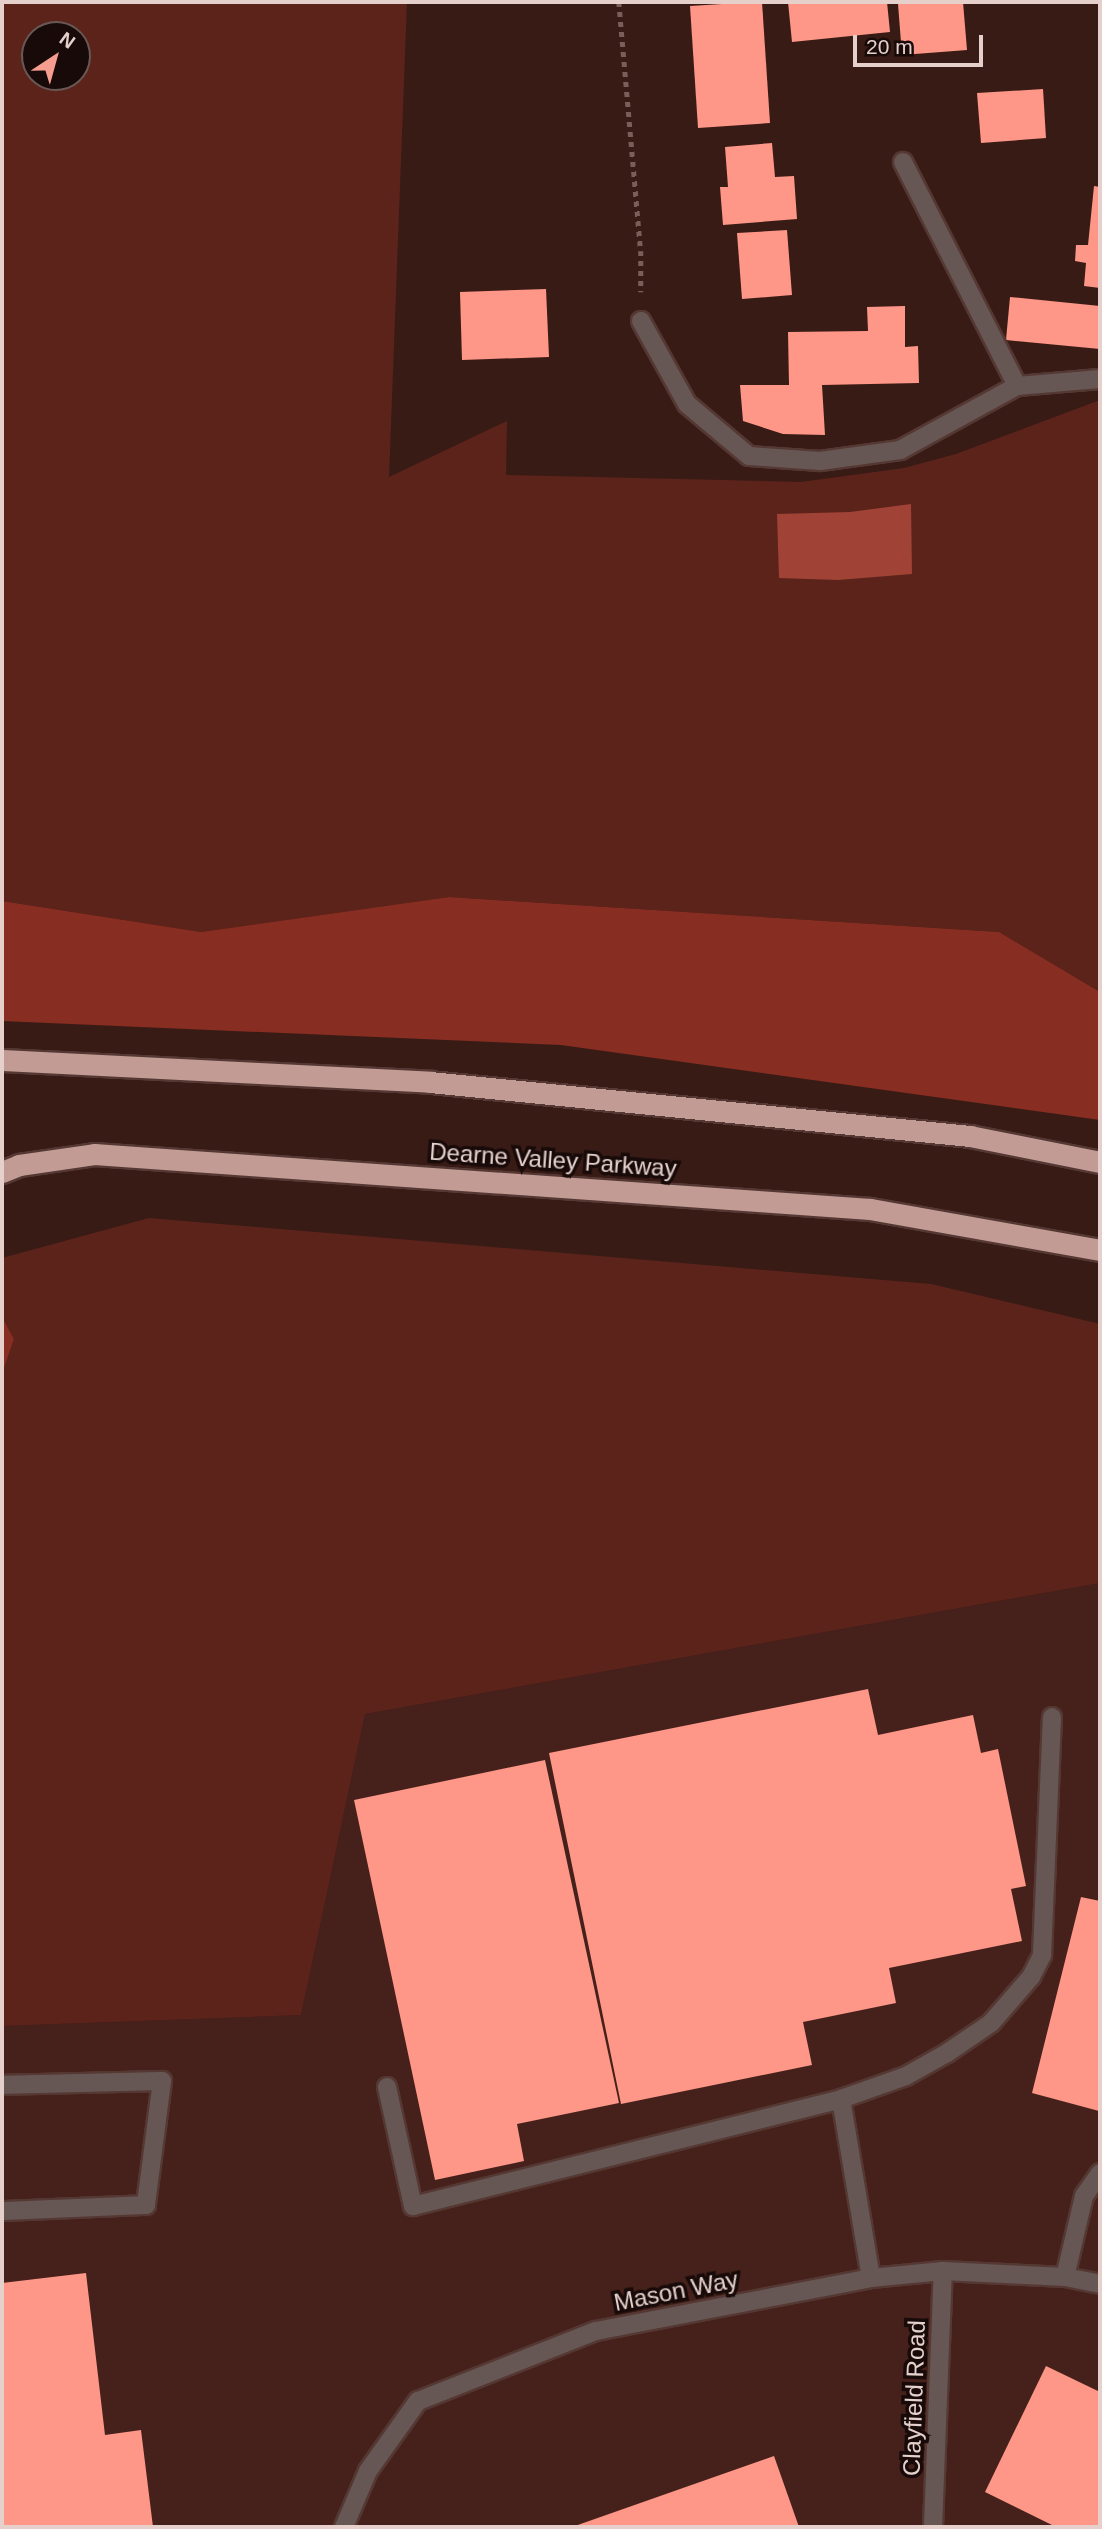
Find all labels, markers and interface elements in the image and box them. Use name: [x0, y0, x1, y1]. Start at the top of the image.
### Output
north arrow: [21, 21, 91, 91]
scale bar: [857, 21, 986, 65]
text: N: [56, 28, 79, 53]
text: 20 m: [866, 35, 913, 58]
street label: Dearne Valley Parkway: [428, 1137, 678, 1183]
street label: Mason Way: [612, 2265, 740, 2317]
street label: Clayfield Road: [897, 2320, 931, 2476]

